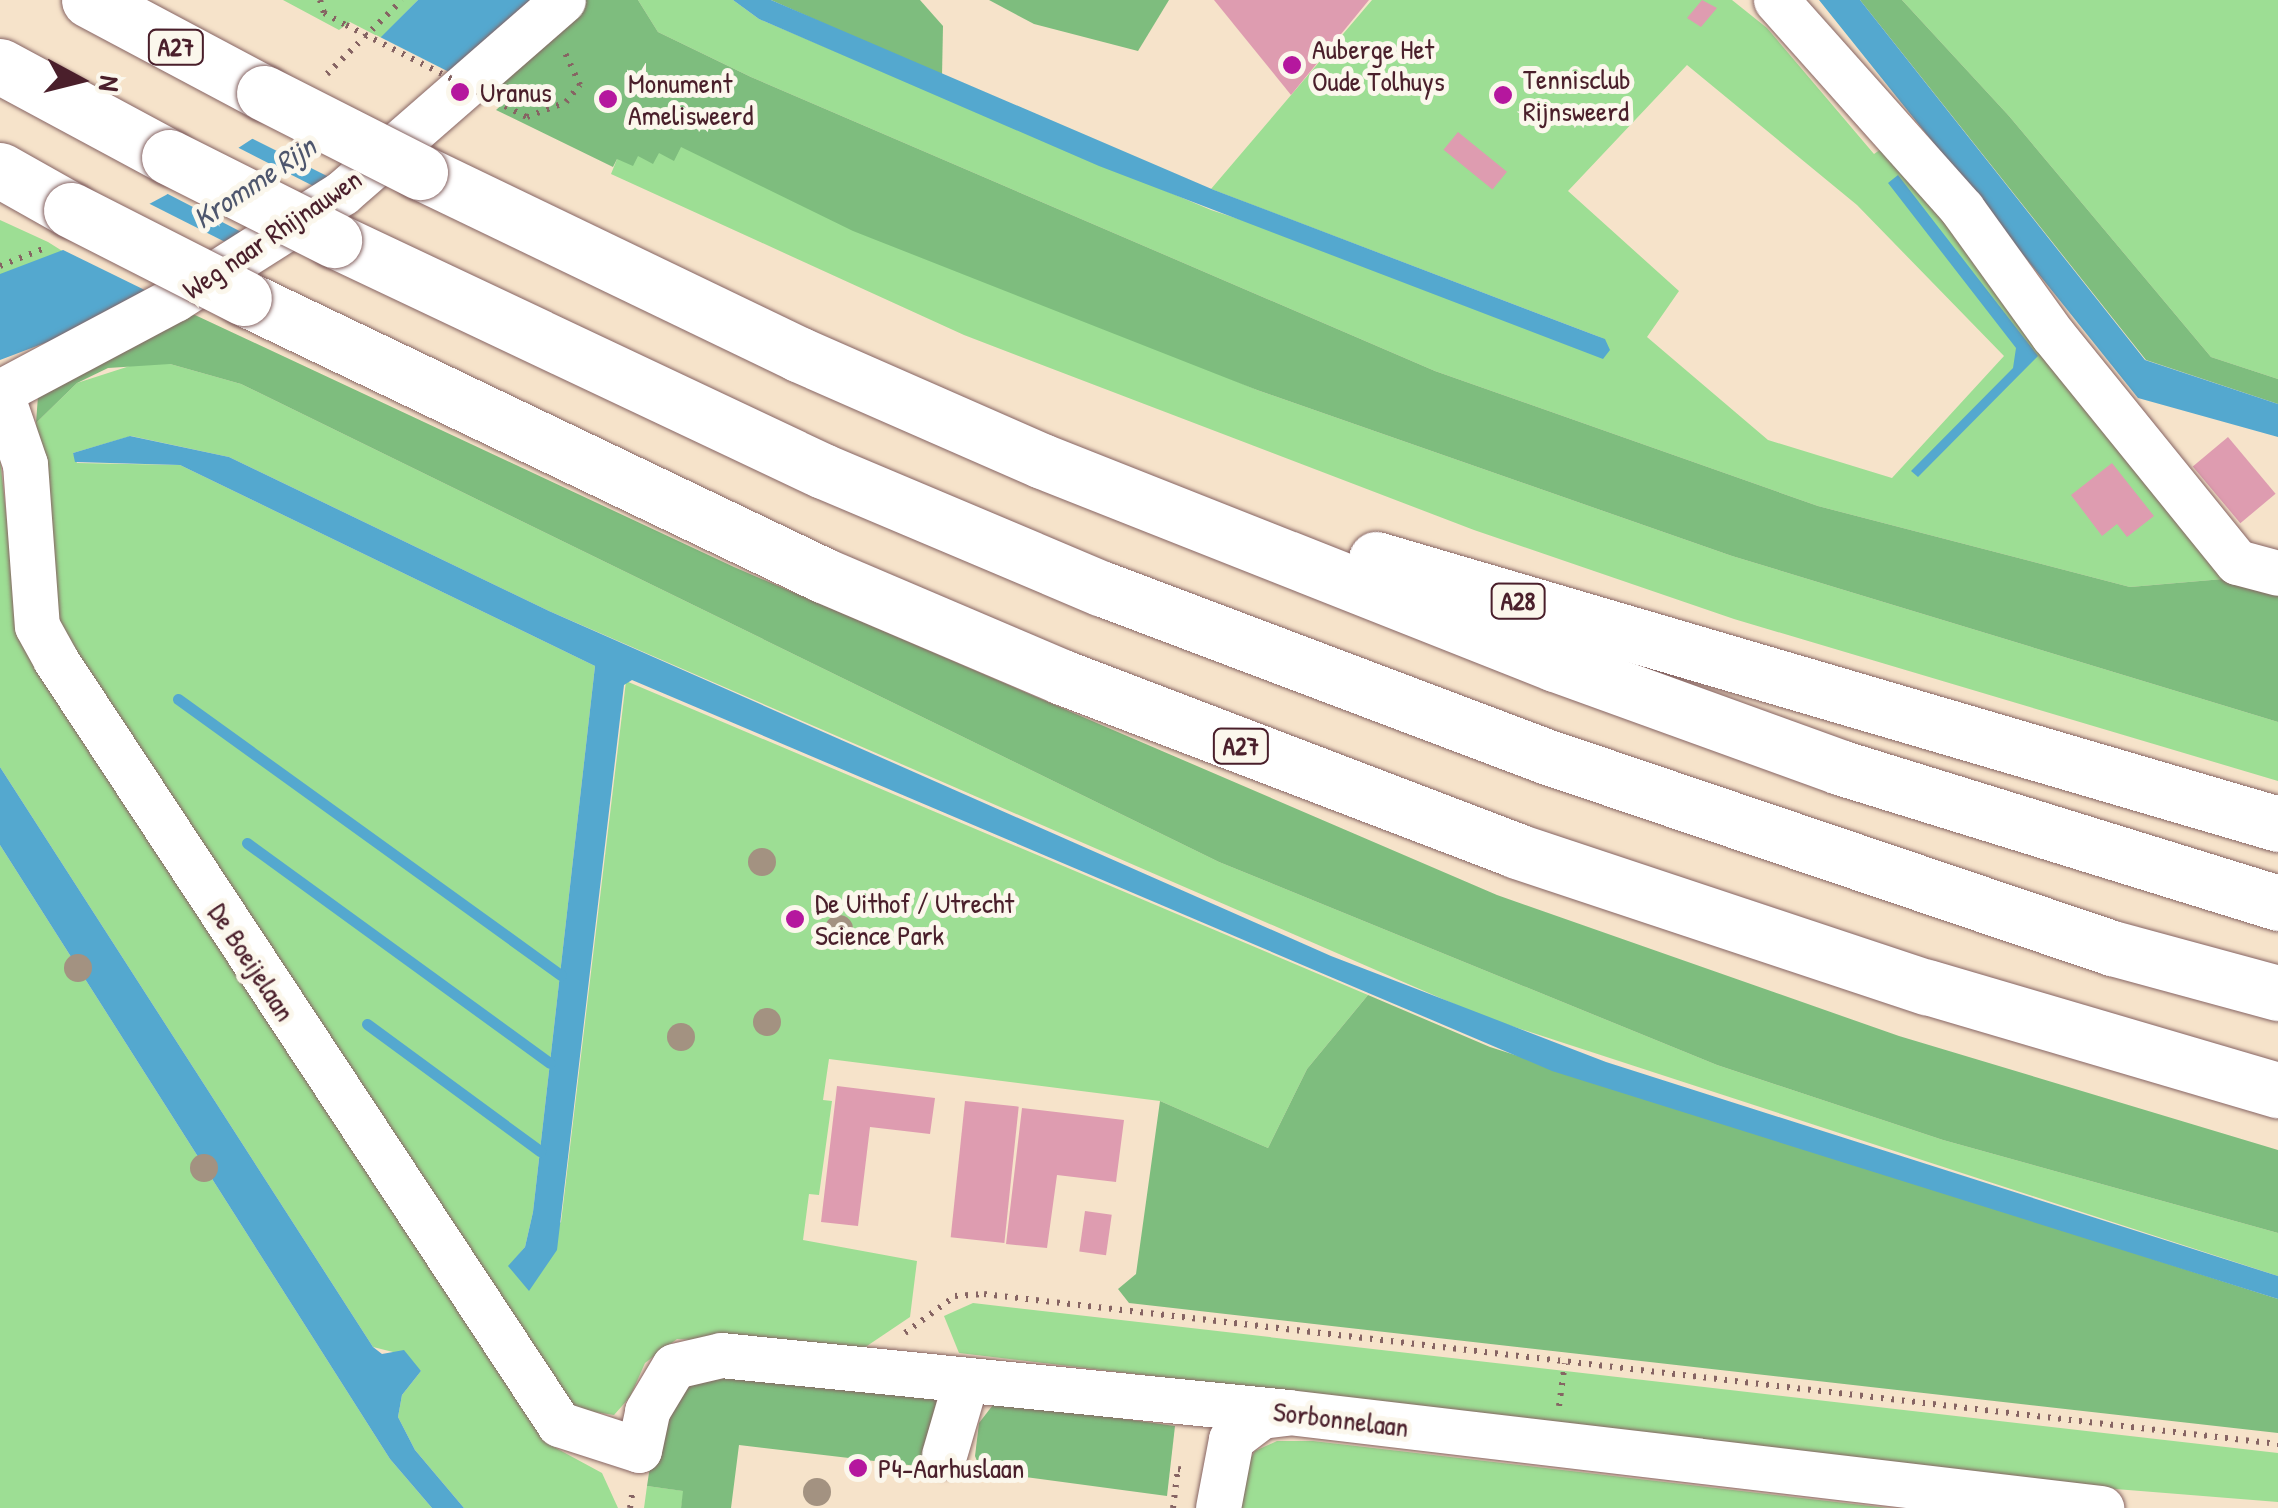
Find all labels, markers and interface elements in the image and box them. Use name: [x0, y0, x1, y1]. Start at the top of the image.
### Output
road number: A27: [146, 27, 206, 67]
north arrow: [30, 30, 130, 130]
place label: Auberge Het Oude Tolhuys: [1312, 32, 1445, 98]
marker: Auberge Het Oude Tolhuys: [1281, 54, 1303, 76]
place label: Tennisclub Rijnsweerd: [1523, 62, 1631, 128]
place label: Monument Amelisweerd: [628, 66, 753, 132]
text: N: [90, 74, 130, 93]
place label: Uranus: [480, 75, 552, 109]
marker: Uranus: [449, 81, 471, 103]
marker: Tennisclub Rijnsweerd: [1492, 84, 1514, 106]
marker: Monument Amelisweerd: [597, 88, 619, 110]
water label: Kromme Rijn: [186, 128, 322, 236]
street label: Weg naar Rhijnauwen: [176, 162, 368, 306]
road number: A28: [1490, 581, 1546, 621]
road number: A27: [1211, 726, 1271, 766]
place label: De Uithof / Utrecht Science Park: [815, 886, 1014, 952]
street label: De Boeijelaan: [202, 897, 302, 1027]
marker: De Uithof / Utrecht Science Park: [784, 908, 806, 930]
street label: Sorbonnelaan: [1271, 1394, 1411, 1444]
place label: P4-Aarhuslaan: [878, 1451, 1024, 1485]
marker: P4-Aarhuslaan: [847, 1457, 869, 1479]

